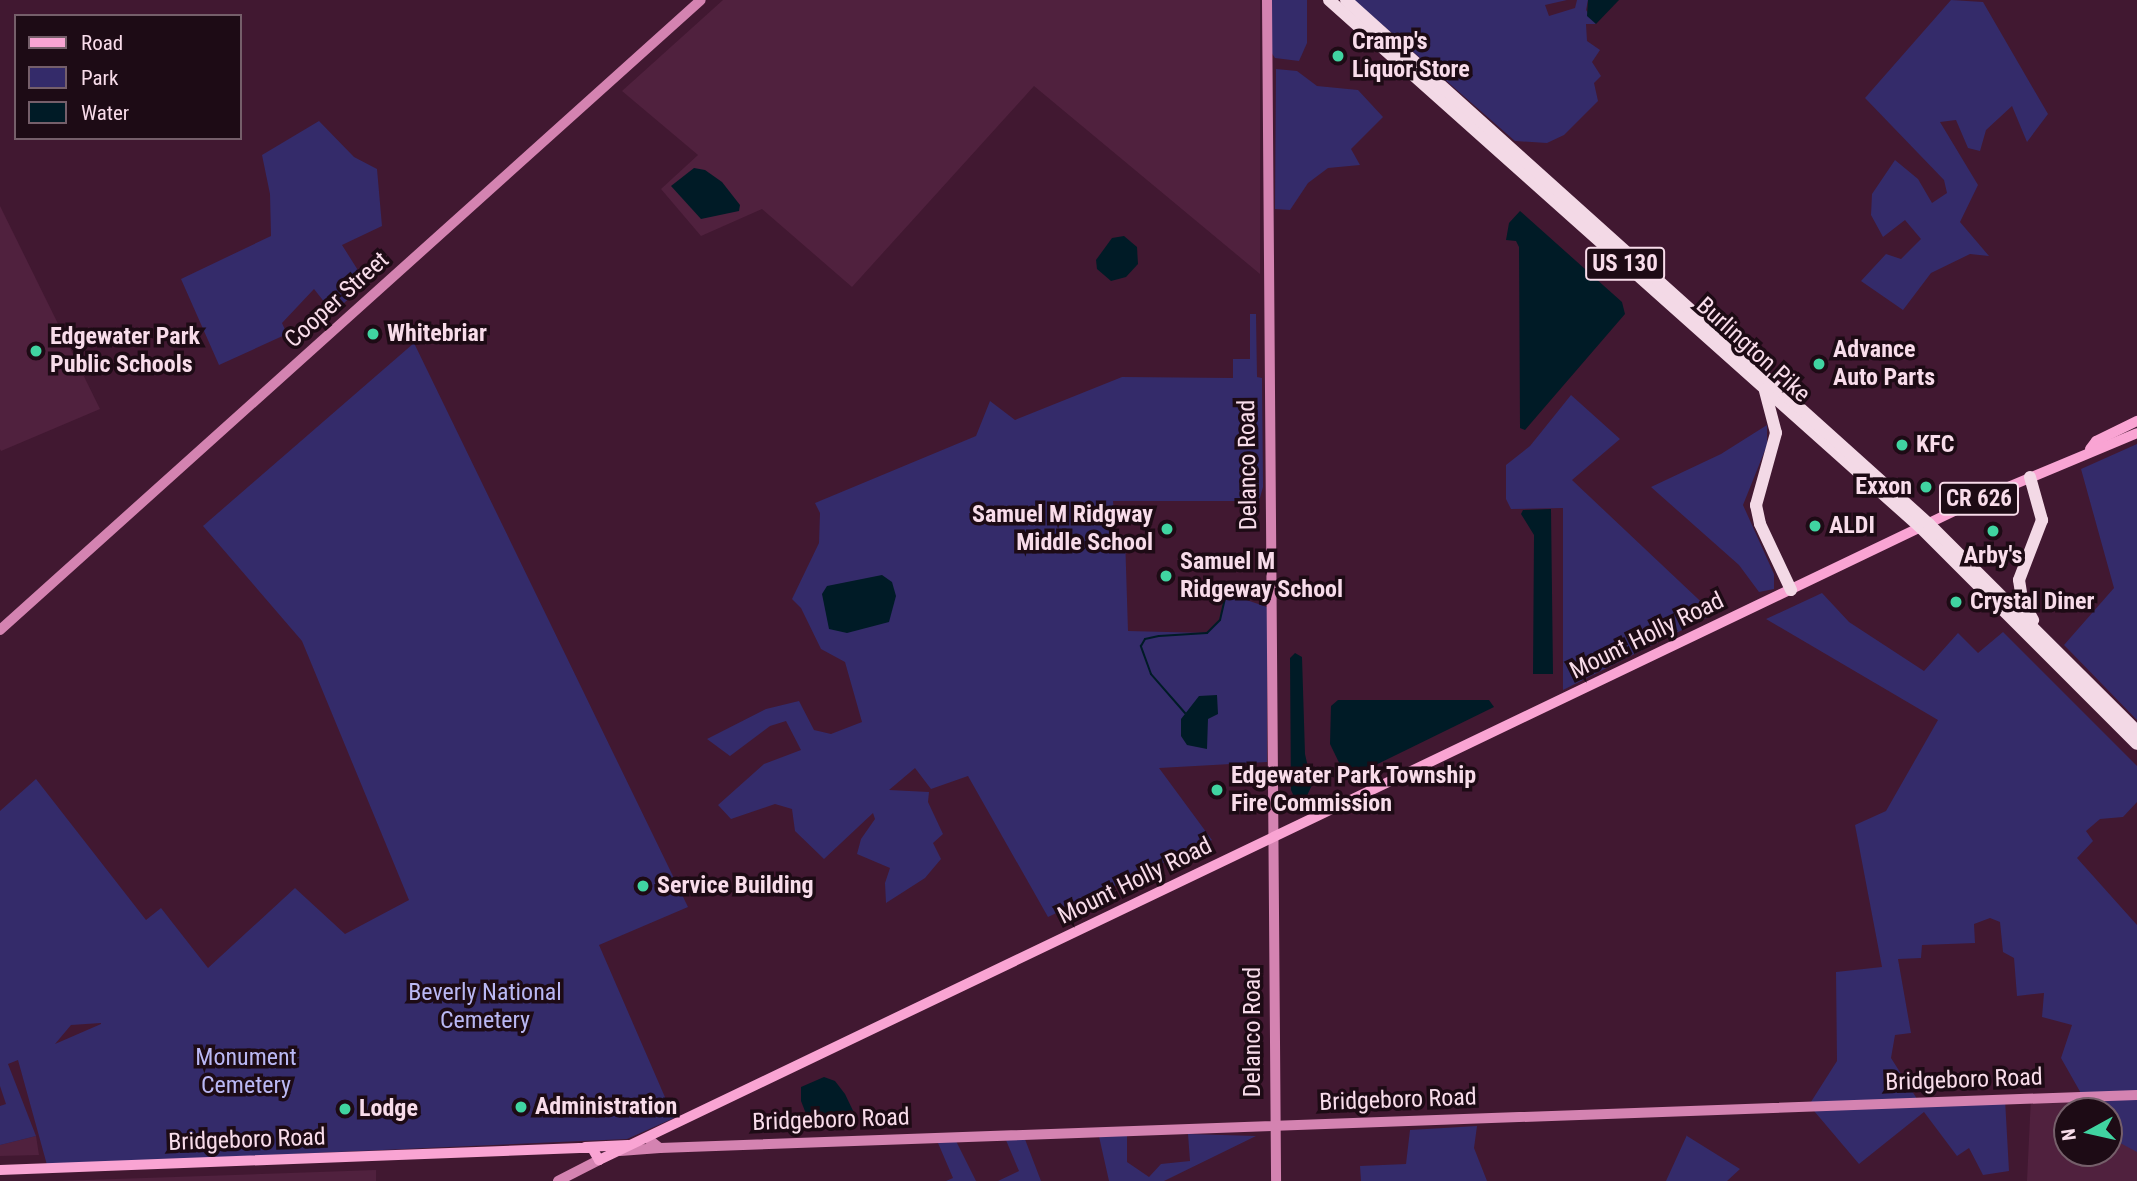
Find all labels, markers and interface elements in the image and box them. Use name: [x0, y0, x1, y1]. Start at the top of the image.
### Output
legend: [14, 14, 242, 140]
place label: Cramp's Liquor Store: [1352, 28, 1470, 84]
text: Road: [81, 31, 123, 55]
marker: Cramp's Liquor Store: [1330, 48, 1346, 64]
text: Park: [81, 66, 118, 90]
text: Water: [81, 101, 129, 125]
road number: US 130: [1585, 244, 1665, 284]
street label: Cooper Street: [279, 246, 395, 354]
street label: Burlington Pike: [1690, 291, 1816, 409]
place label: Whitebriar: [387, 320, 487, 348]
place label: Edgewater Park Public Schools: [50, 323, 200, 379]
marker: Whitebriar: [365, 326, 381, 342]
place label: Advance Auto Parts: [1833, 336, 1935, 392]
marker: Edgewater Park Public Schools: [28, 343, 44, 359]
marker: Advance Auto Parts: [1811, 356, 1827, 372]
street label: Delanco Road: [1232, 400, 1264, 530]
place label: KFC: [1916, 431, 1954, 459]
marker: KFC: [1894, 437, 1910, 453]
place label: Exxon: [1855, 473, 1912, 501]
marker: Exxon: [1918, 479, 1934, 495]
road number: CR 626: [1939, 480, 2019, 519]
place label: Samuel M Ridgway Middle School: [972, 501, 1153, 557]
place label: ALDI: [1829, 512, 1875, 540]
marker: ALDI: [1807, 518, 1823, 534]
marker: Samuel M Ridgway Middle School: [1159, 521, 1175, 537]
marker: Arby's: [1985, 523, 2001, 539]
place label: Arby's: [1964, 542, 2022, 570]
place label: Samuel M Ridgeway School: [1180, 548, 1343, 604]
marker: Samuel M Ridgeway School: [1158, 568, 1174, 584]
street label: Mount Holly Road: [1565, 586, 1729, 686]
place label: Crystal Diner: [1970, 588, 2095, 616]
marker: Crystal Diner: [1948, 594, 1964, 610]
place label: Edgewater Park Township Fire Commission: [1231, 762, 1477, 818]
marker: Edgewater Park Township Fire Commission: [1209, 782, 1225, 798]
street label: Mount Holly Road: [1053, 831, 1217, 931]
place label: Service Building: [657, 872, 814, 900]
marker: Service Building: [635, 878, 651, 894]
street label: Delanco Road: [1239, 967, 1267, 1097]
park label: Beverly National Cemetery: [408, 979, 562, 1035]
park label: Monument Cemetery: [195, 1044, 297, 1100]
street label: Bridgeboro Road: [1885, 1063, 2043, 1097]
street label: Bridgeboro Road: [1319, 1083, 1477, 1117]
place label: Administration: [535, 1093, 677, 1121]
place label: Lodge: [359, 1095, 418, 1123]
north arrow: [2053, 1097, 2123, 1167]
marker: Administration: [513, 1099, 529, 1115]
marker: Lodge: [337, 1101, 353, 1117]
street label: Bridgeboro Road: [752, 1103, 910, 1137]
street label: Bridgeboro Road: [168, 1123, 326, 1157]
text: N: [2056, 1127, 2081, 1142]

